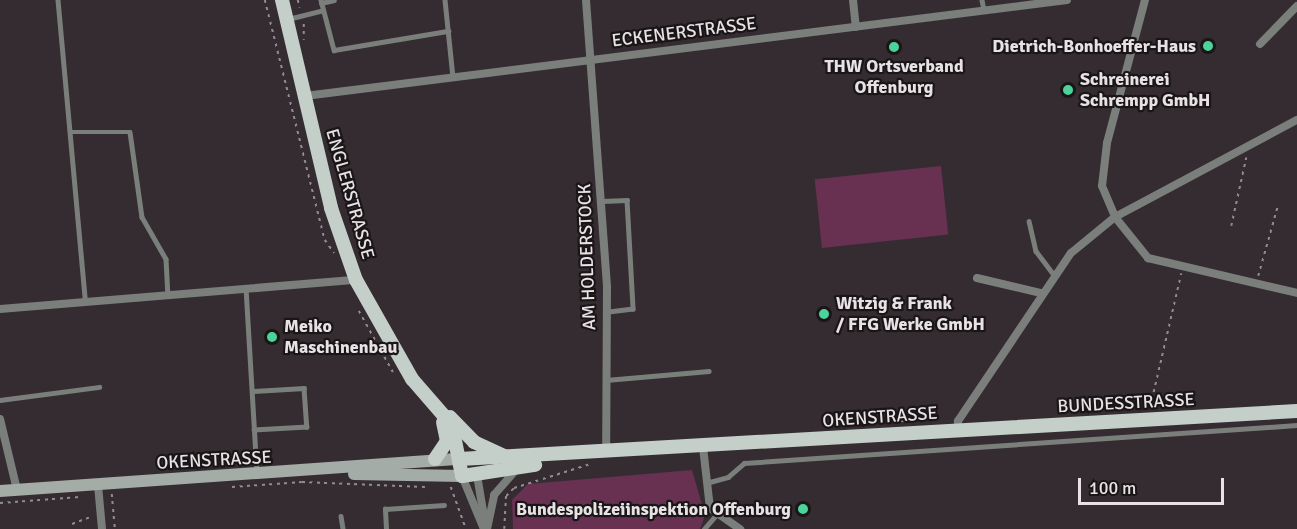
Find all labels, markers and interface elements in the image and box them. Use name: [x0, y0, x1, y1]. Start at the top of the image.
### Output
street label: ECKENERSTRASSE: [611, 12, 757, 52]
place label: Dietrich-Bonhoeffer-Haus: [992, 35, 1196, 57]
marker: Dietrich-Bonhoeffer-Haus: [1201, 39, 1215, 53]
marker: THW Ortsverband Offenburg: [887, 40, 901, 54]
place label: THW Ortsverband Offenburg: [824, 56, 964, 98]
place label: Schreinerei Schrempp GmbH: [1080, 69, 1210, 112]
marker: Schreinerei Schrempp GmbH: [1061, 83, 1075, 97]
street label: ENGLERSTRASSE: [321, 126, 379, 262]
street label: AM HOLDERSTOCK: [574, 183, 600, 331]
place label: Witzig & Frank / FFG Werke GmbH: [836, 293, 985, 336]
marker: Witzig & Frank / FFG Werke GmbH: [817, 307, 831, 321]
place label: Meiko Maschinenbau: [284, 316, 397, 358]
marker: Meiko Maschinenbau: [265, 330, 279, 344]
street label: BUNDESSTRASSE: [1057, 389, 1195, 417]
street label: OKENSTRASSE: [822, 402, 938, 432]
street label: OKENSTRASSE: [156, 446, 272, 474]
scale bar: [1081, 466, 1226, 504]
text: 100 m: [1089, 477, 1136, 499]
place label: Bundespolizeiinspektion Offenburg: [516, 498, 791, 520]
marker: Bundespolizeiinspektion Offenburg: [796, 502, 810, 516]

